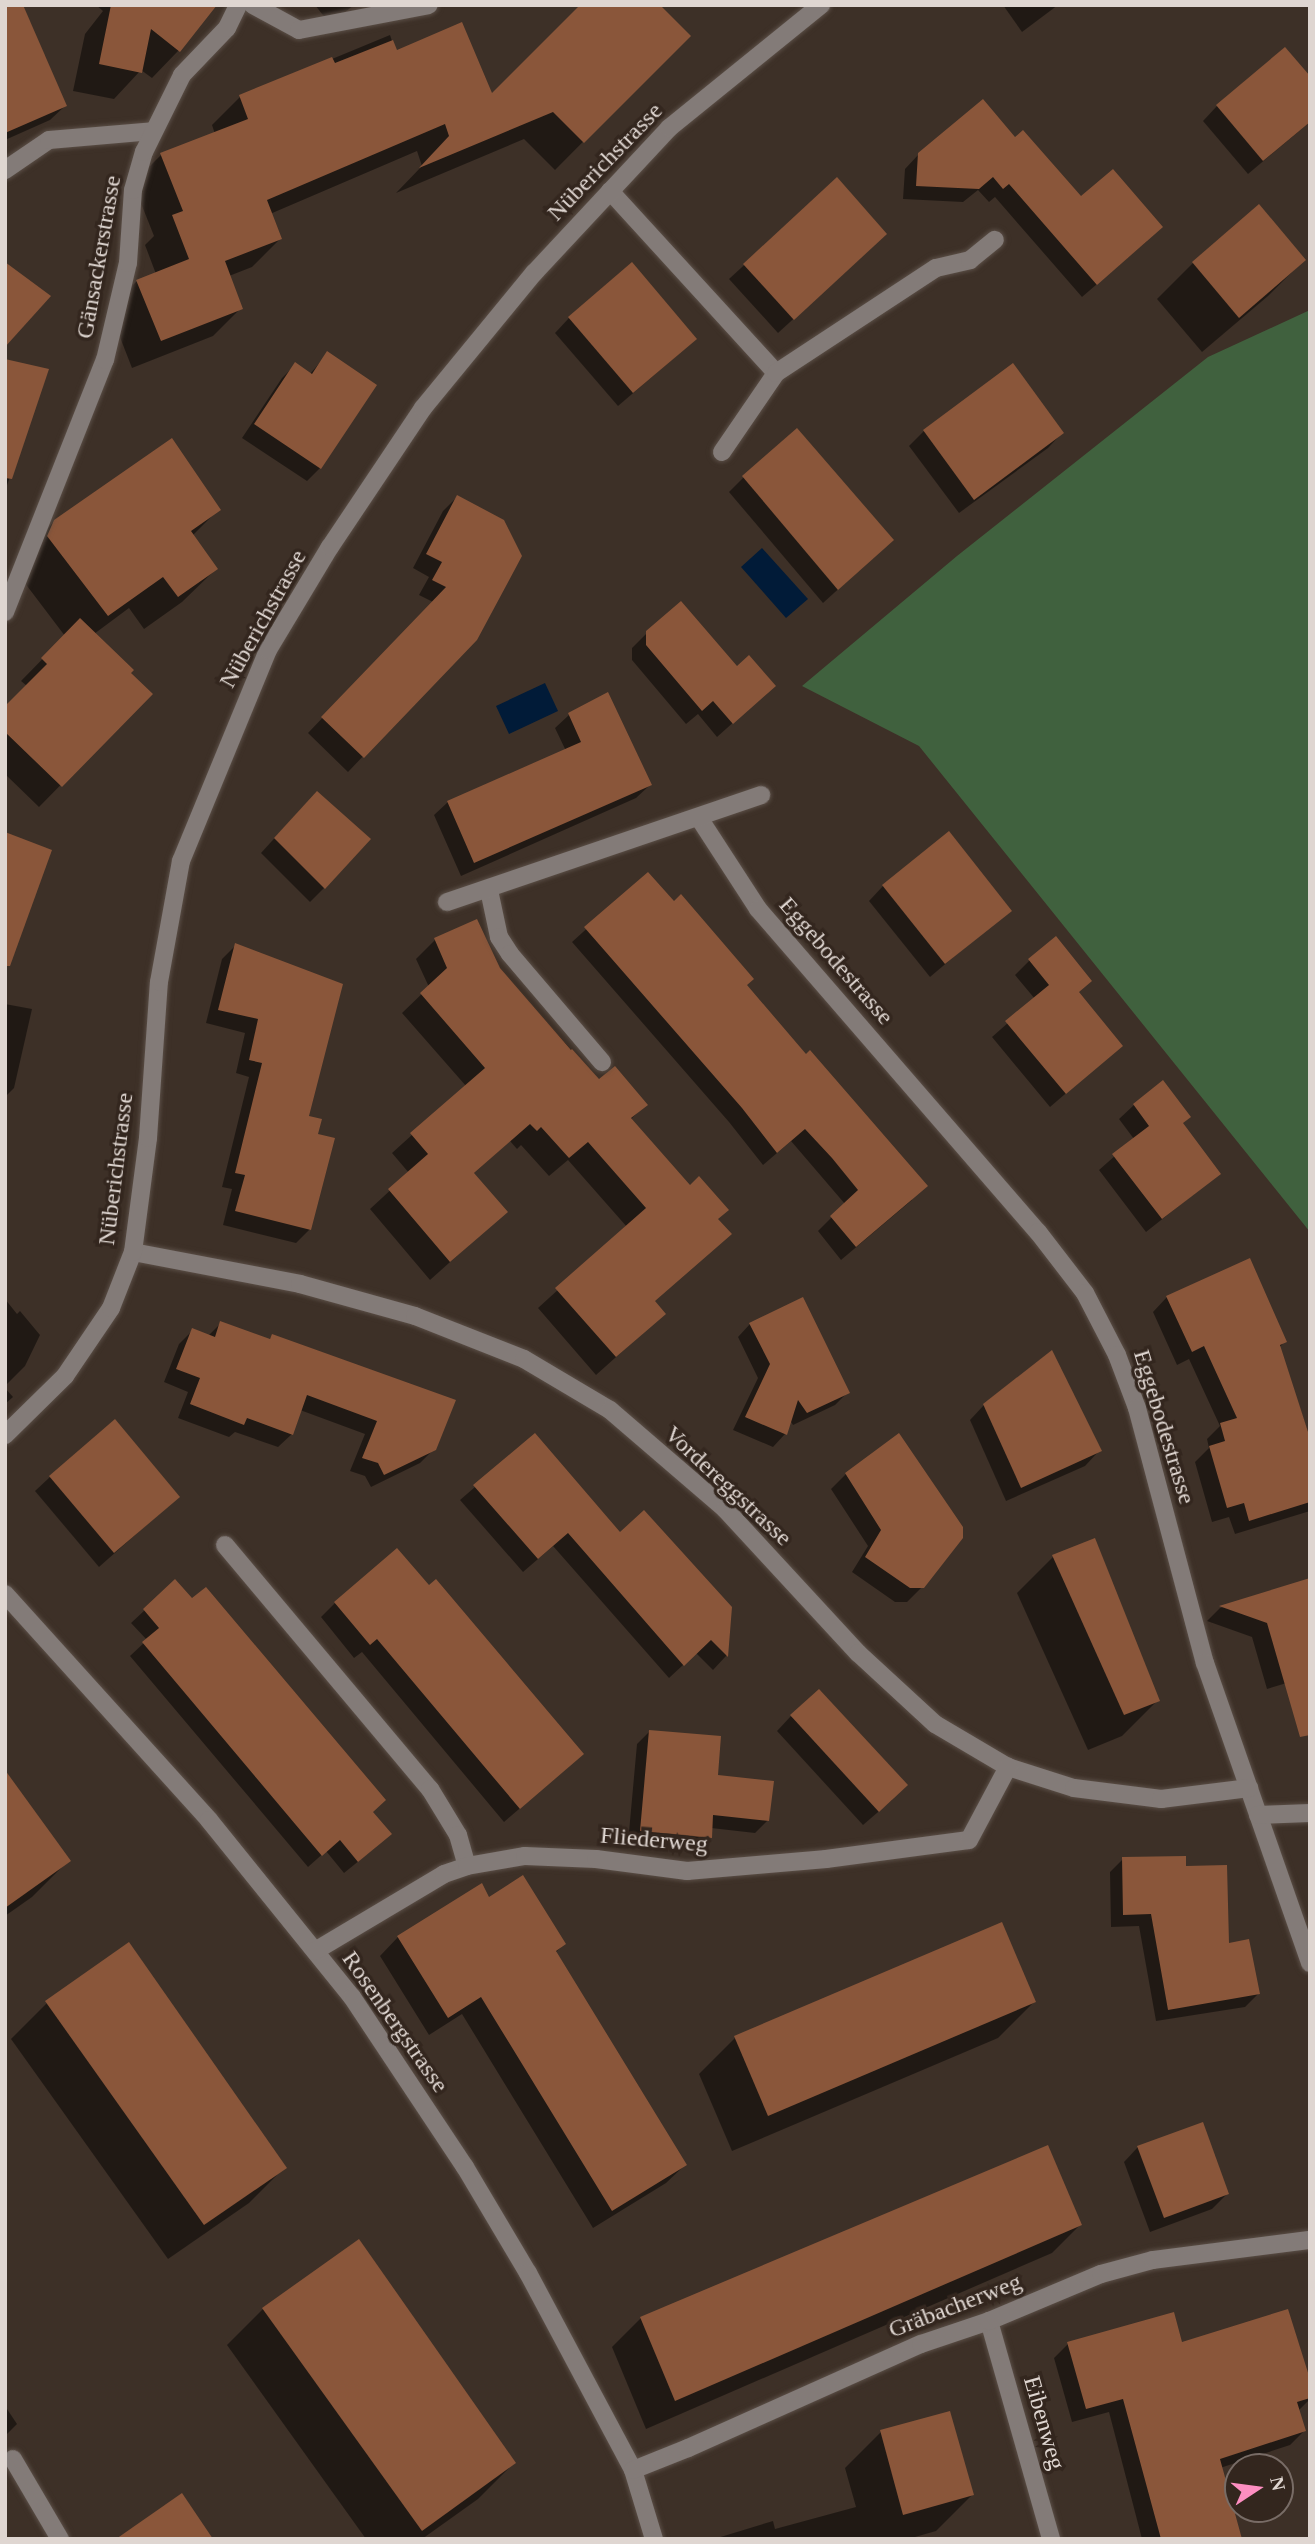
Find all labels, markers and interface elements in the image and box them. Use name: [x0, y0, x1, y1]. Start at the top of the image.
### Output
street label: Nüberichstrasse: [541, 97, 669, 227]
street label: Gänsackerstrasse: [70, 173, 128, 341]
street label: Nüberichstrasse: [213, 545, 313, 693]
street label: Eggebodestrasse: [773, 891, 899, 1031]
street label: Nüberichstrasse: [92, 1091, 140, 1247]
street label: Eggebodestrasse: [1127, 1346, 1201, 1508]
street label: Vordereggstrasse: [658, 1420, 798, 1552]
street label: Fliederweg: [599, 1821, 709, 1859]
street label: Rosenbergstrasse: [336, 1946, 454, 2098]
street label: Gräbacherweg: [885, 2267, 1025, 2345]
street label: Eibenweg: [1017, 2373, 1071, 2473]
north arrow: [1224, 2453, 1294, 2523]
text: N: [1266, 2475, 1290, 2493]

